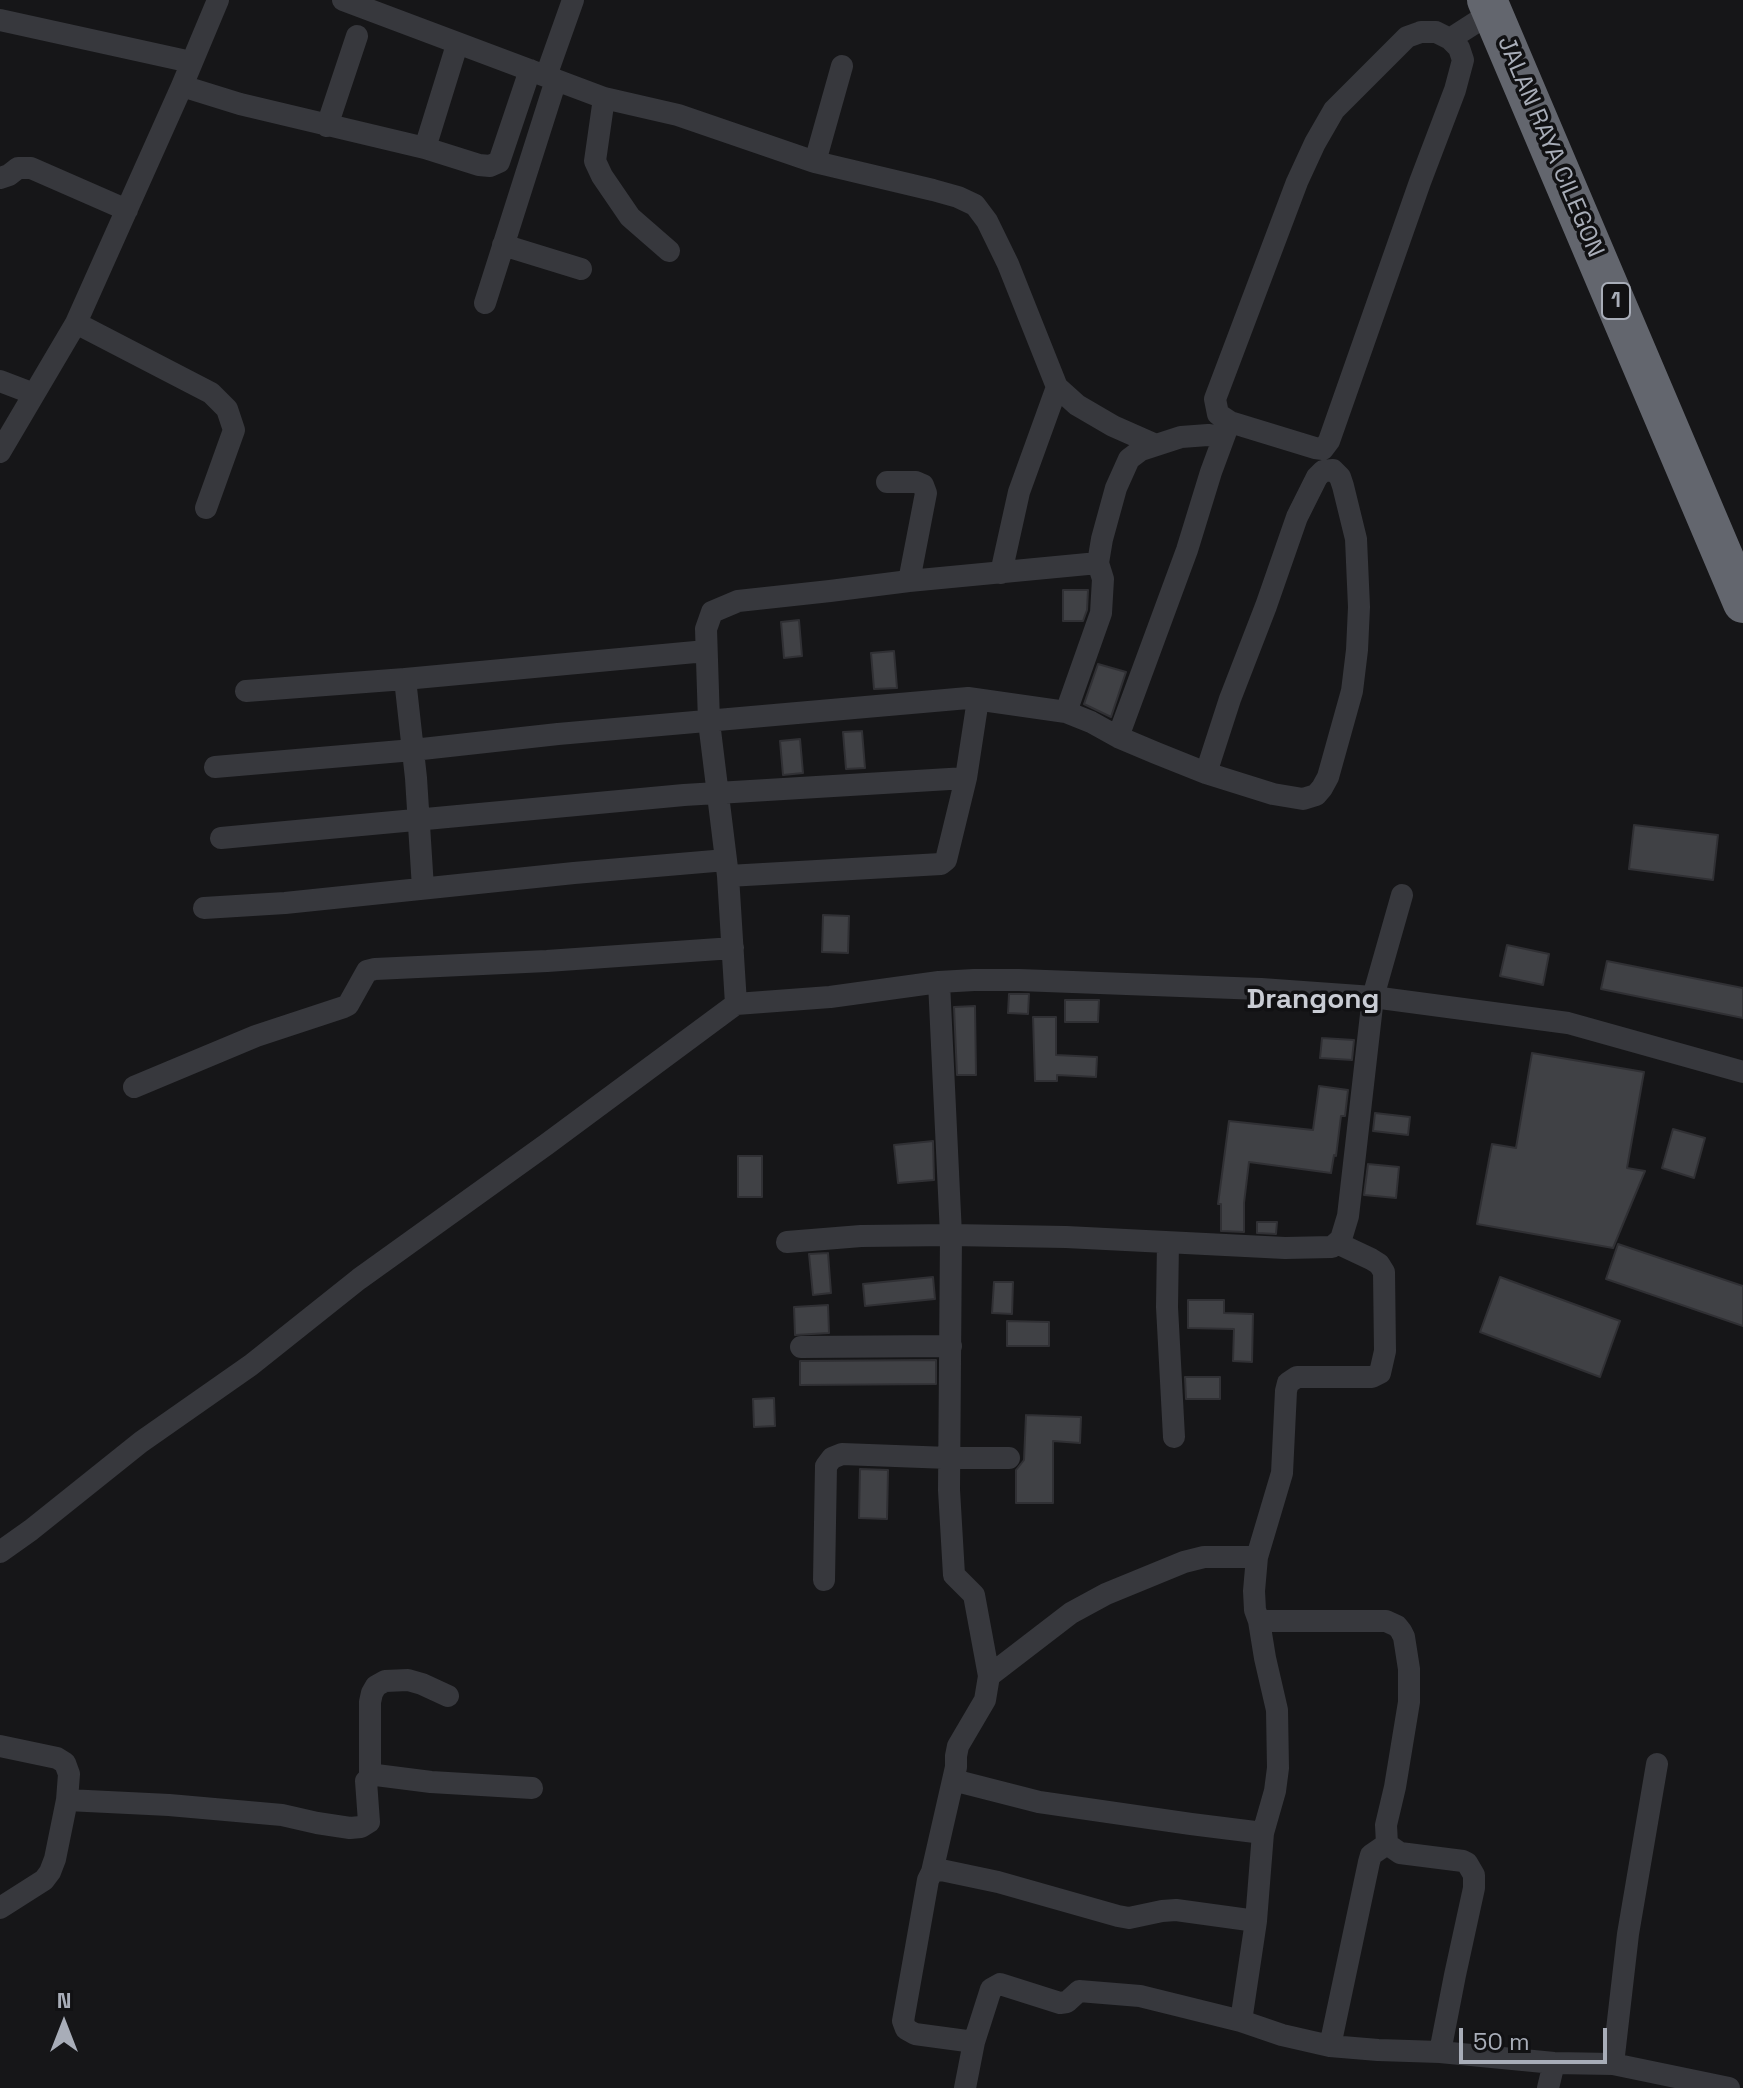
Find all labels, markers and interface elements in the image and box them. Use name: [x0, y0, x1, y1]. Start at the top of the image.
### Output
street label: JALAN RAYA CILEGON: [1490, 32, 1610, 262]
road number: 1: [1602, 283, 1630, 319]
district label: Drangong: [1247, 983, 1379, 1017]
north arrow: [24, 1984, 104, 2064]
text: N: [57, 1986, 71, 2014]
scale bar: [1463, 2012, 1611, 2062]
text: 50 m: [1473, 2026, 1530, 2057]

